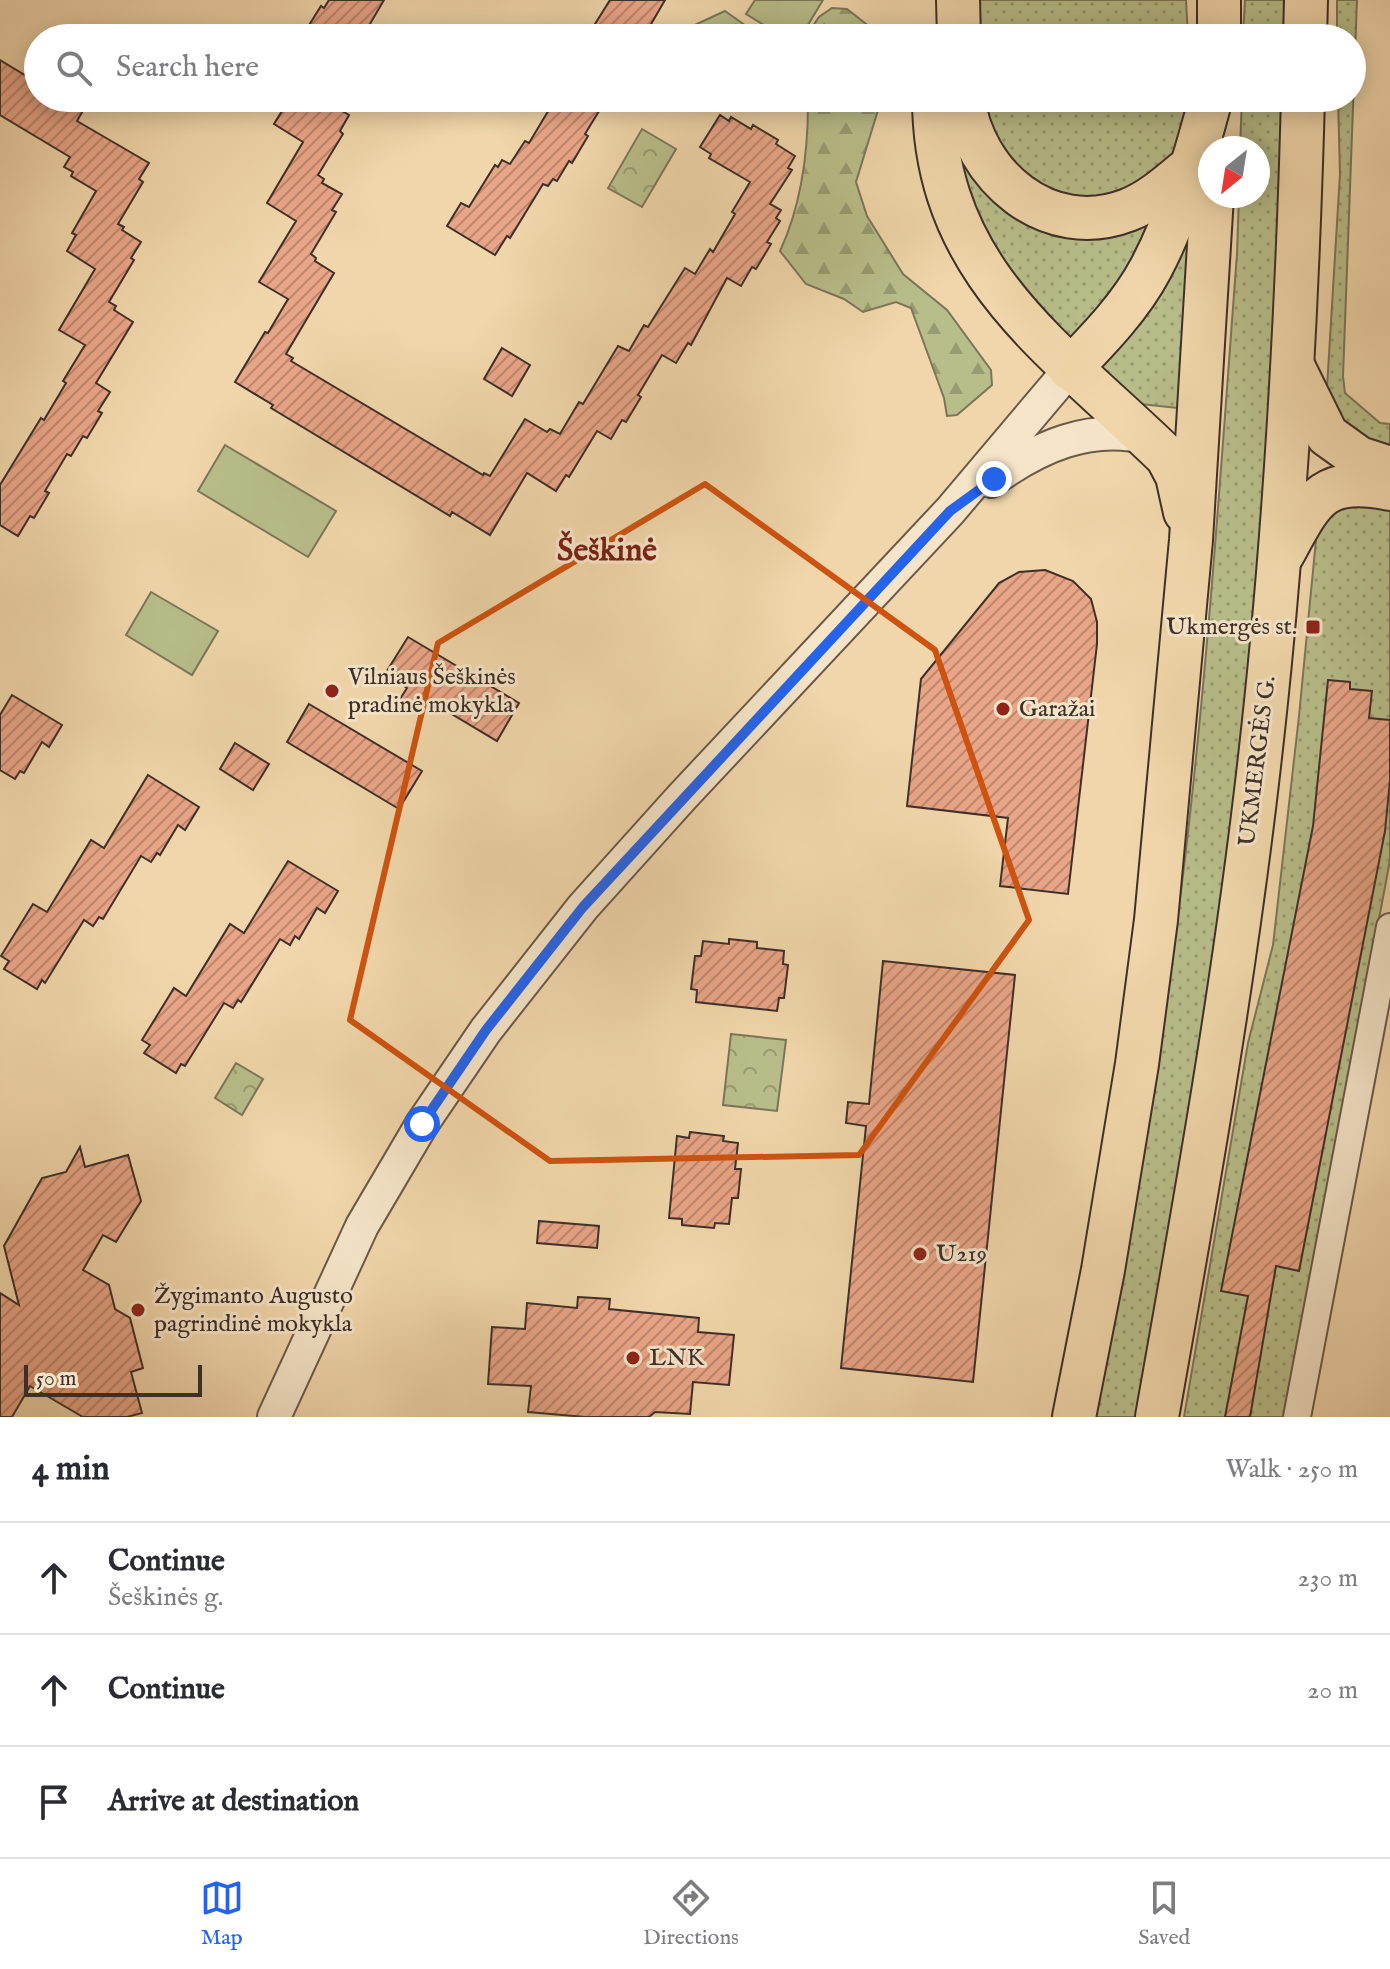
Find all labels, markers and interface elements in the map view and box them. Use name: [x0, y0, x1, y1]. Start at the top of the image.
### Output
search box: [24, 24, 1366, 112]
icon: search: [52, 46, 96, 90]
text: Search here: [116, 49, 259, 87]
north arrow: [1198, 136, 1270, 208]
route end: [976, 461, 1012, 497]
district label: Šeškinė: [557, 530, 657, 572]
place label: Ukmergės st.: [1166, 612, 1297, 643]
marker: Ukmergės st.: [1304, 618, 1322, 636]
place label: Vilniaus Šeškinės pradinė mokykla: [347, 662, 516, 721]
street label: UKMERGĖS G.: [1232, 674, 1284, 848]
marker: Vilniaus Šeškinės pradinė mokykla: [323, 682, 341, 700]
place label: Garažai: [1019, 694, 1096, 725]
marker: Garažai: [994, 700, 1012, 718]
route start: [404, 1106, 440, 1142]
place label: U219: [936, 1239, 987, 1270]
marker: U219: [911, 1245, 929, 1263]
place label: Žygimanto Augusto pagrindinė mokykla: [154, 1281, 353, 1340]
marker: Žygimanto Augusto pagrindinė mokykla: [129, 1301, 147, 1319]
place label: LNK: [649, 1343, 705, 1374]
marker: LNK: [624, 1349, 642, 1367]
scale bar: [24, 1361, 202, 1397]
text: 50 m: [36, 1365, 77, 1393]
text: 4 min: [32, 1448, 110, 1491]
text: Walk · 250 m: [1225, 1453, 1358, 1486]
text: Continue: [108, 1543, 225, 1581]
icon: ahead: [32, 1556, 76, 1600]
text: 230 m: [1298, 1562, 1358, 1595]
text: Šeškinės g.: [108, 1581, 223, 1614]
icon: ahead: [32, 1668, 76, 1712]
text: Continue: [108, 1671, 225, 1709]
text: 20 m: [1307, 1674, 1358, 1707]
icon: arrive: [32, 1780, 76, 1824]
text: Arrive at destination: [108, 1783, 359, 1821]
tab: Map: [200, 1876, 244, 1952]
tab: Directions: [643, 1876, 739, 1952]
tab: Saved: [1138, 1876, 1190, 1952]

